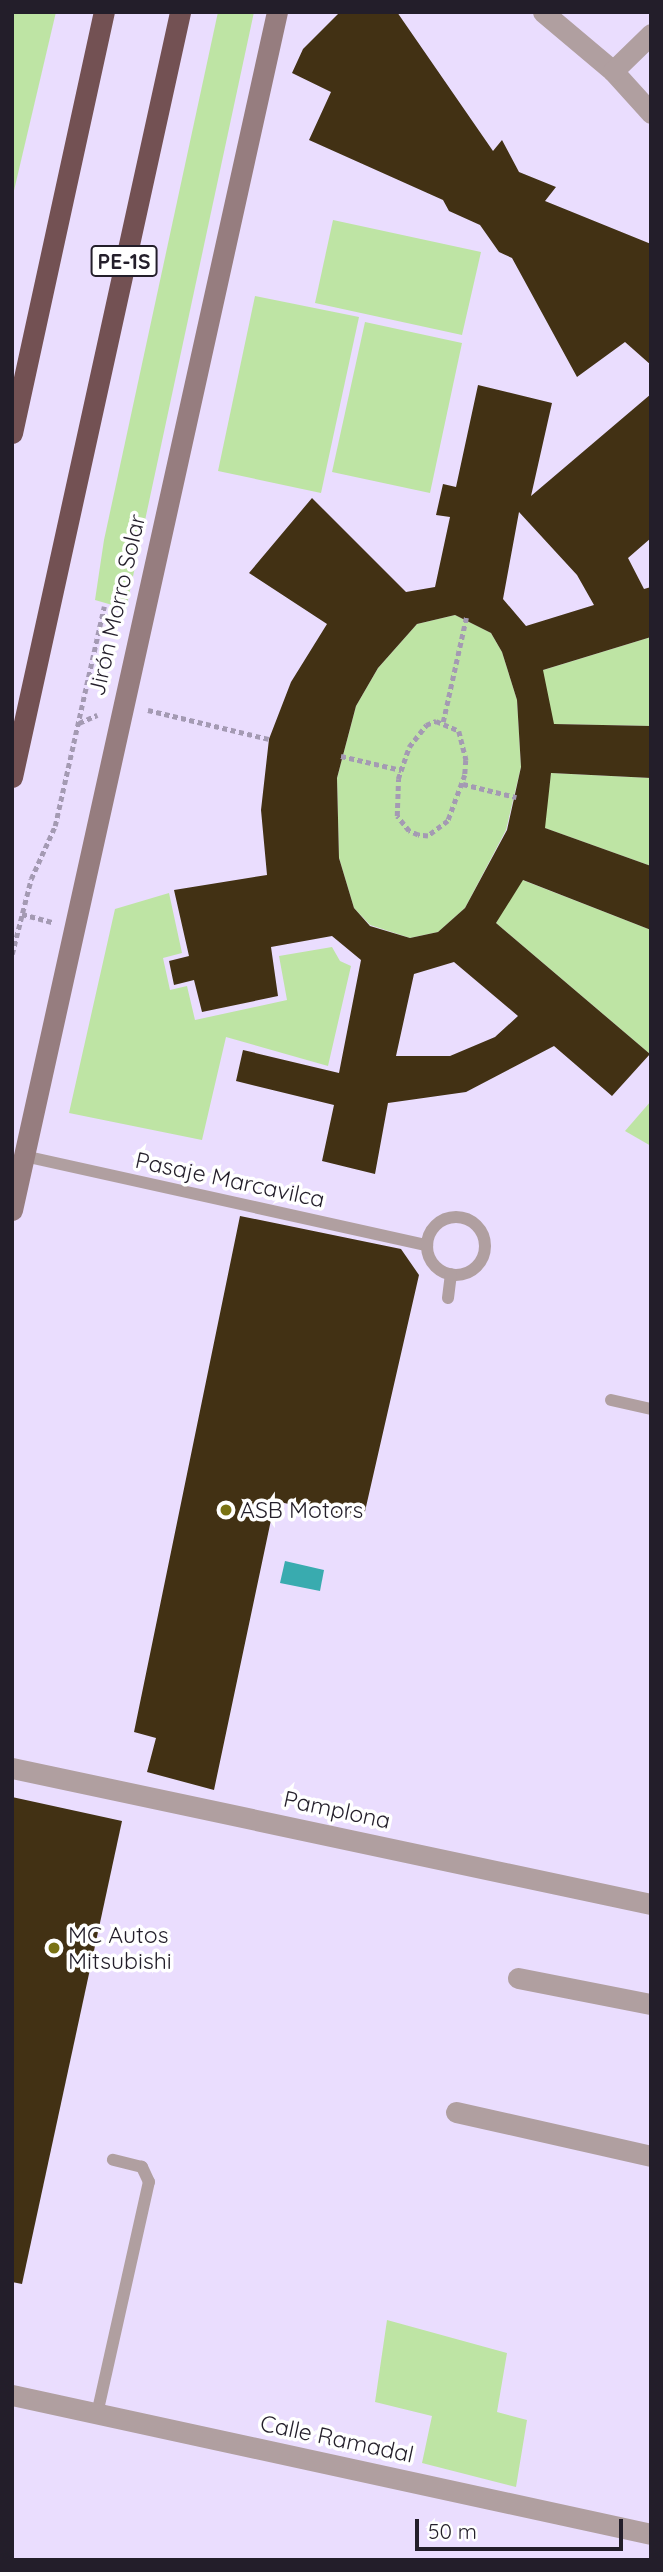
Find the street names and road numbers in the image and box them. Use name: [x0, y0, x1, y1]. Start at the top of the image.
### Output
road number: PE-1S: [89, 244, 159, 278]
street label: Jirón Morro Solar: [83, 511, 151, 699]
street label: Pasaje Marcavilca: [133, 1146, 327, 1214]
street label: Pamplona: [281, 1785, 393, 1835]
street label: Calle Ramadal: [258, 2409, 416, 2469]

